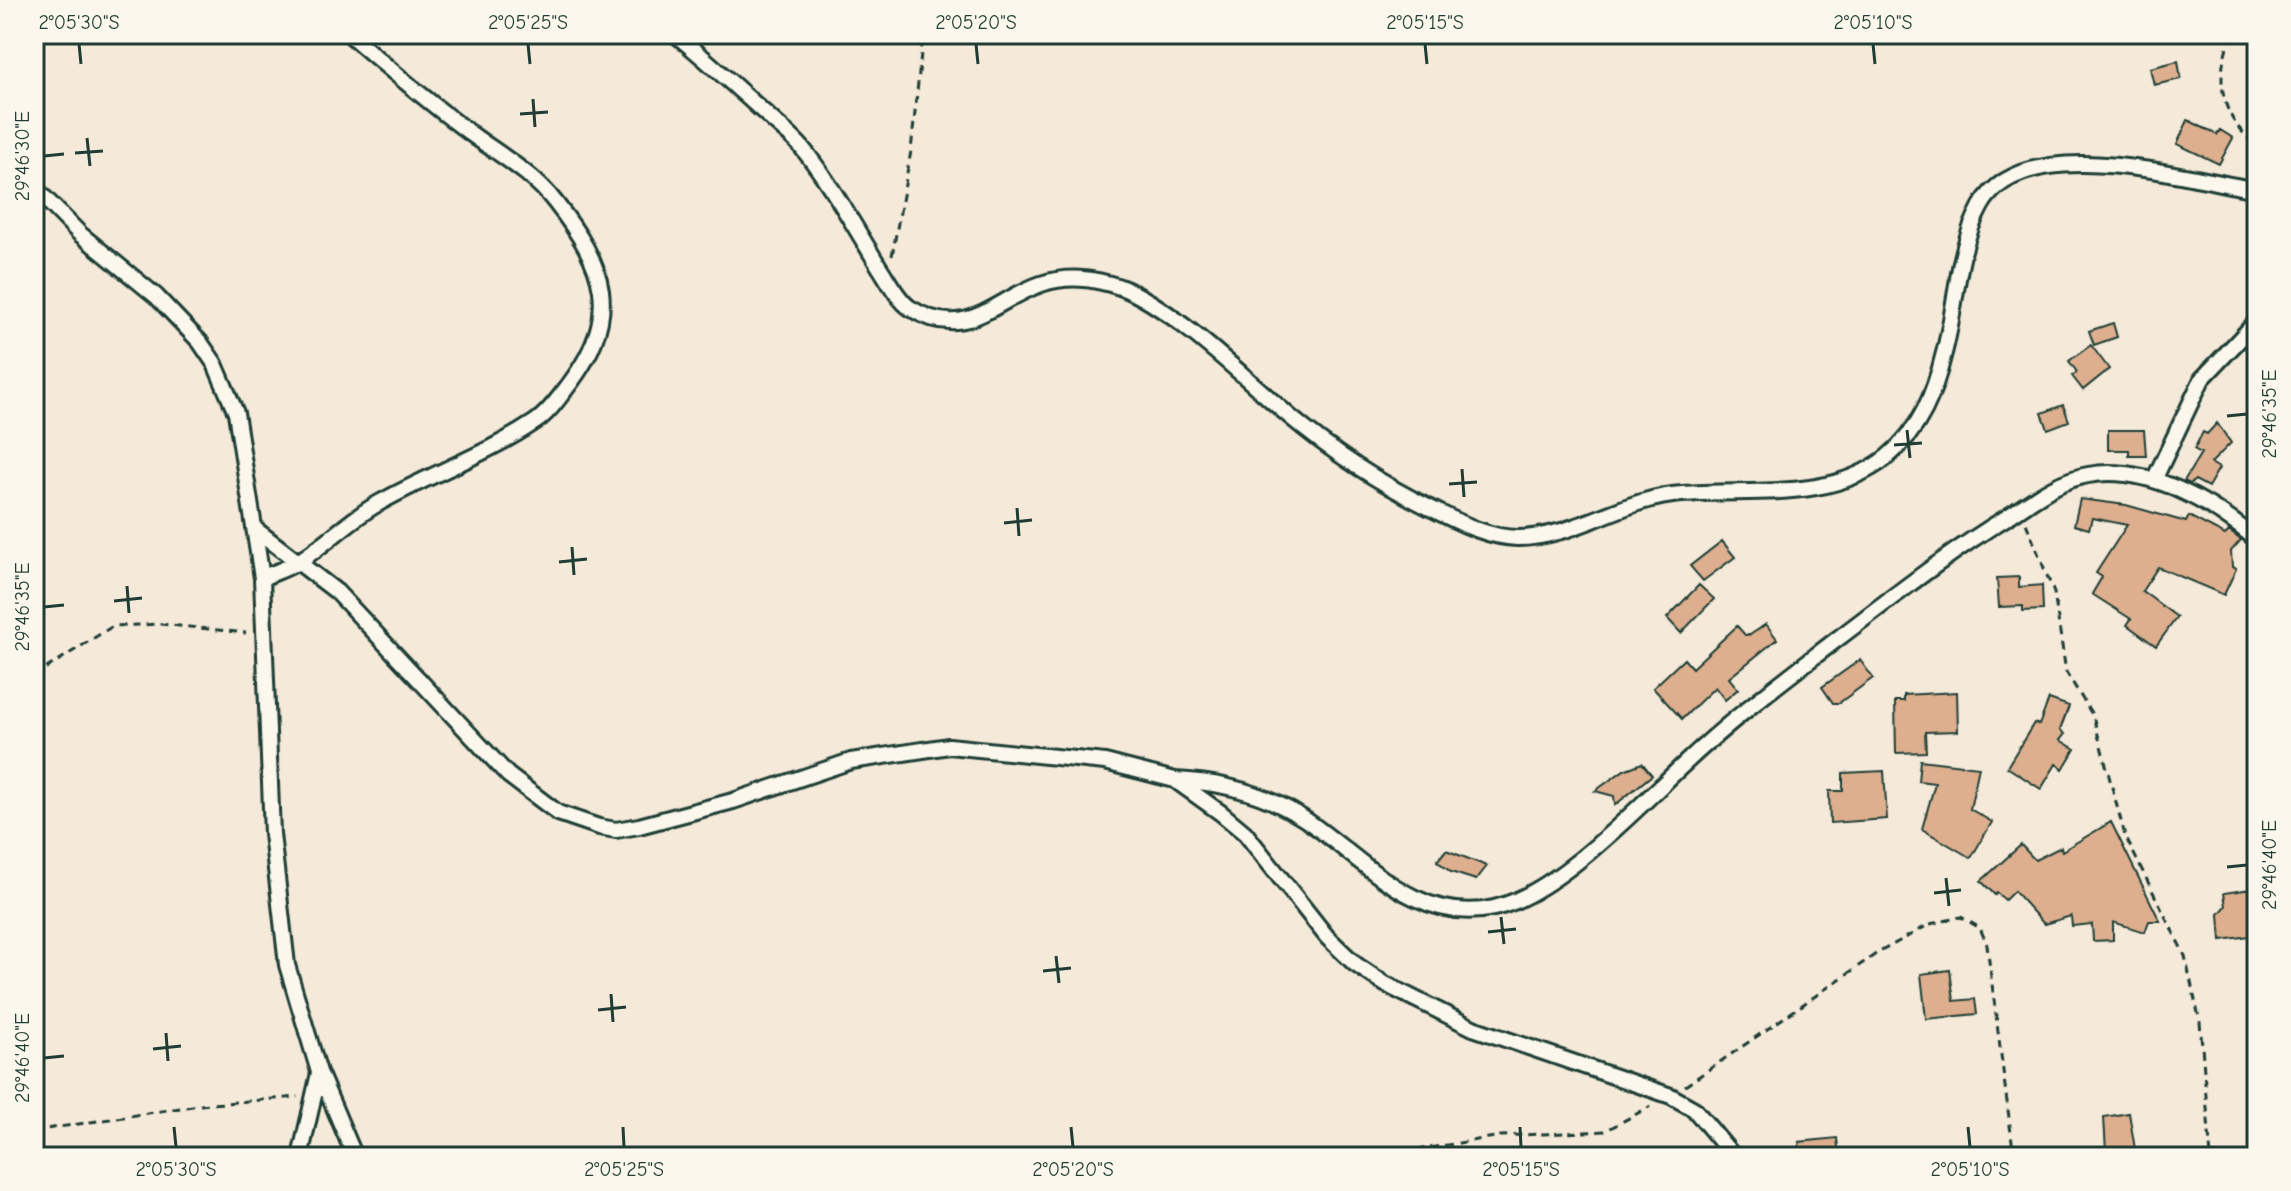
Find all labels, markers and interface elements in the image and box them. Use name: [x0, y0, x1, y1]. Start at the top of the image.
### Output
text: 2°05'30"S: [38, 11, 120, 34]
text: 2°05'25"S: [488, 11, 568, 34]
text: 2°05'20"S: [935, 11, 1017, 34]
text: 2°05'15"S: [1386, 11, 1464, 34]
text: 2°05'10"S: [1834, 11, 1912, 34]
text: 29°46'30"E: [11, 111, 34, 201]
text: 29°46'35"E: [2258, 370, 2281, 458]
text: 29°46'35"E: [11, 563, 34, 651]
text: 29°46'40"E: [2258, 820, 2281, 910]
text: 29°46'40"E: [11, 1013, 34, 1103]
text: 2°05'30"S: [135, 1158, 217, 1181]
text: 2°05'25"S: [584, 1158, 664, 1181]
text: 2°05'20"S: [1032, 1158, 1114, 1181]
text: 2°05'15"S: [1482, 1158, 1560, 1181]
text: 2°05'10"S: [1931, 1158, 2009, 1181]

